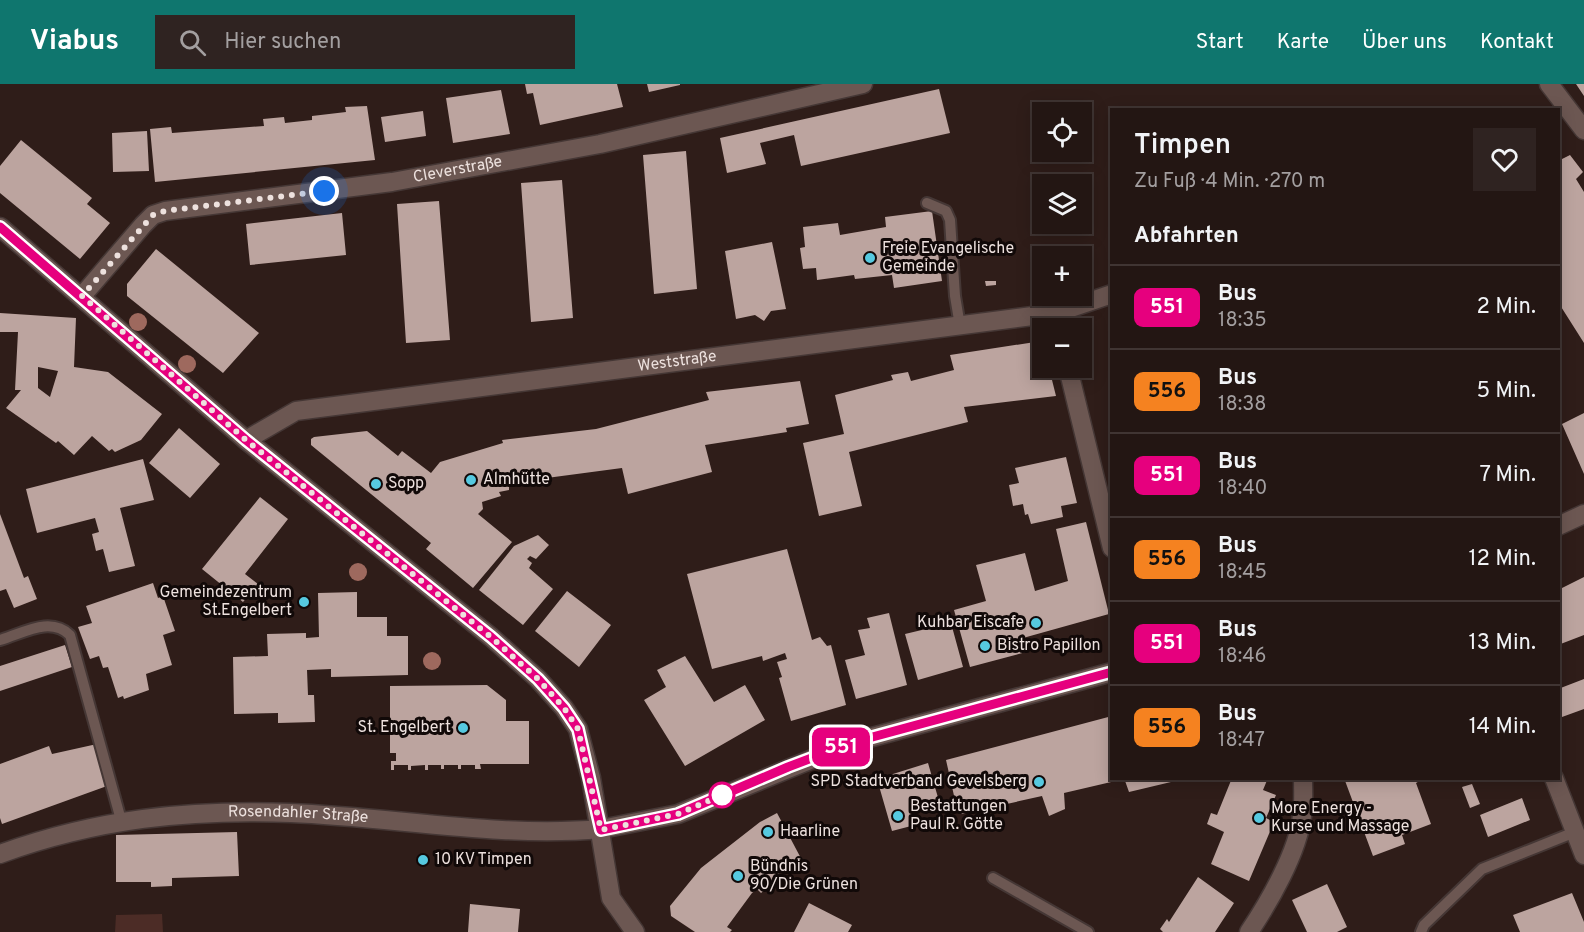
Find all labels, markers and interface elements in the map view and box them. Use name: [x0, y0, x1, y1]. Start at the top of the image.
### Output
search box: [155, 15, 575, 69]
text: Viabus: [30, 24, 119, 60]
icon: search: [176, 26, 209, 59]
text: Hier suchen: [224, 29, 341, 56]
text: Start: [1196, 29, 1244, 56]
text: Karte: [1277, 29, 1329, 56]
text: Über uns: [1362, 29, 1447, 56]
text: Kontakt: [1480, 29, 1554, 56]
map controls: [1032, 102, 1092, 378]
button: locate: [1032, 102, 1092, 162]
text: Timpen: [1134, 128, 1231, 164]
button: heart: [1473, 128, 1536, 191]
street label: Cleverstraße: [411, 152, 504, 188]
text: Zu Fuß · 4 Min. · 270 m: [1134, 169, 1325, 195]
button: layers: [1032, 174, 1092, 234]
your location: [309, 176, 339, 206]
text: Abfahrten: [1134, 223, 1239, 250]
place label: Freie Evangelische Gemeinde: [882, 239, 1014, 277]
button: +: [1032, 246, 1092, 306]
marker: Freie Evangelische Gemeinde: [863, 251, 877, 265]
text: Bus: [1218, 281, 1257, 308]
text: 551: [1150, 294, 1184, 321]
text: 2 Min.: [1477, 294, 1536, 321]
text: 18:35: [1218, 308, 1267, 334]
button: −: [1032, 318, 1092, 378]
street label: Weststraße: [636, 347, 718, 377]
text: Bus: [1218, 365, 1257, 392]
text: 556: [1148, 378, 1186, 405]
text: 5 Min.: [1476, 378, 1536, 405]
text: 18:38: [1218, 392, 1266, 418]
text: Bus: [1218, 449, 1257, 476]
text: 551: [1150, 462, 1184, 489]
text: 7 Min.: [1479, 462, 1536, 489]
place label: Almhütte: [483, 470, 550, 490]
marker: Almhütte: [464, 473, 478, 487]
place label: Sopp: [388, 474, 424, 494]
text: 18:40: [1218, 476, 1267, 502]
marker: Sopp: [369, 477, 383, 491]
text: Bus: [1218, 533, 1257, 560]
text: 556: [1148, 546, 1186, 573]
text: 12 Min.: [1468, 546, 1536, 573]
text: 18:45: [1218, 560, 1267, 586]
place label: Gemeindezentrum St.Engelbert: [159, 583, 292, 621]
marker: Gemeindezentrum St.Engelbert: [297, 595, 311, 609]
place label: Kuhbar Eiscafe: [917, 613, 1024, 633]
marker: Kuhbar Eiscafe: [1029, 616, 1043, 630]
text: Bus: [1218, 617, 1257, 644]
text: 551: [1150, 630, 1184, 657]
text: 13 Min.: [1469, 630, 1536, 657]
place label: Bistro Papillon: [997, 636, 1101, 656]
marker: Bistro Papillon: [978, 639, 992, 653]
text: 18:46: [1218, 644, 1267, 670]
text: Bus: [1218, 701, 1257, 728]
text: 556: [1148, 714, 1186, 741]
text: 14 Min.: [1469, 714, 1536, 741]
place label: St. Engelbert: [357, 718, 451, 738]
marker: St. Engelbert: [456, 721, 470, 735]
line badge: 551: [806, 728, 876, 766]
text: 18:47: [1218, 728, 1265, 754]
text: 551: [824, 734, 858, 761]
place label: SPD Stadtverband Gevelsberg: [811, 772, 1027, 792]
marker: SPD Stadtverband Gevelsberg: [1032, 775, 1046, 789]
unlabelled marker: [709, 782, 735, 808]
place label: Bestattungen Paul R. Götte: [910, 797, 1007, 835]
place label: More Energy - Kurse und Massage: [1271, 799, 1409, 837]
street label: Rosendahler Straße: [228, 802, 369, 828]
marker: Bestattungen Paul R. Götte: [891, 809, 905, 823]
marker: More Energy - Kurse und Massage: [1252, 811, 1266, 825]
place label: Haarline: [780, 822, 840, 842]
marker: Haarline: [761, 825, 775, 839]
place label: 10 KV Timpen: [435, 850, 532, 870]
marker: 10 KV Timpen: [416, 853, 430, 867]
place label: Bündnis 90/Die Grünen: [750, 857, 858, 895]
marker: Bündnis 90/Die Grünen: [731, 869, 745, 883]

